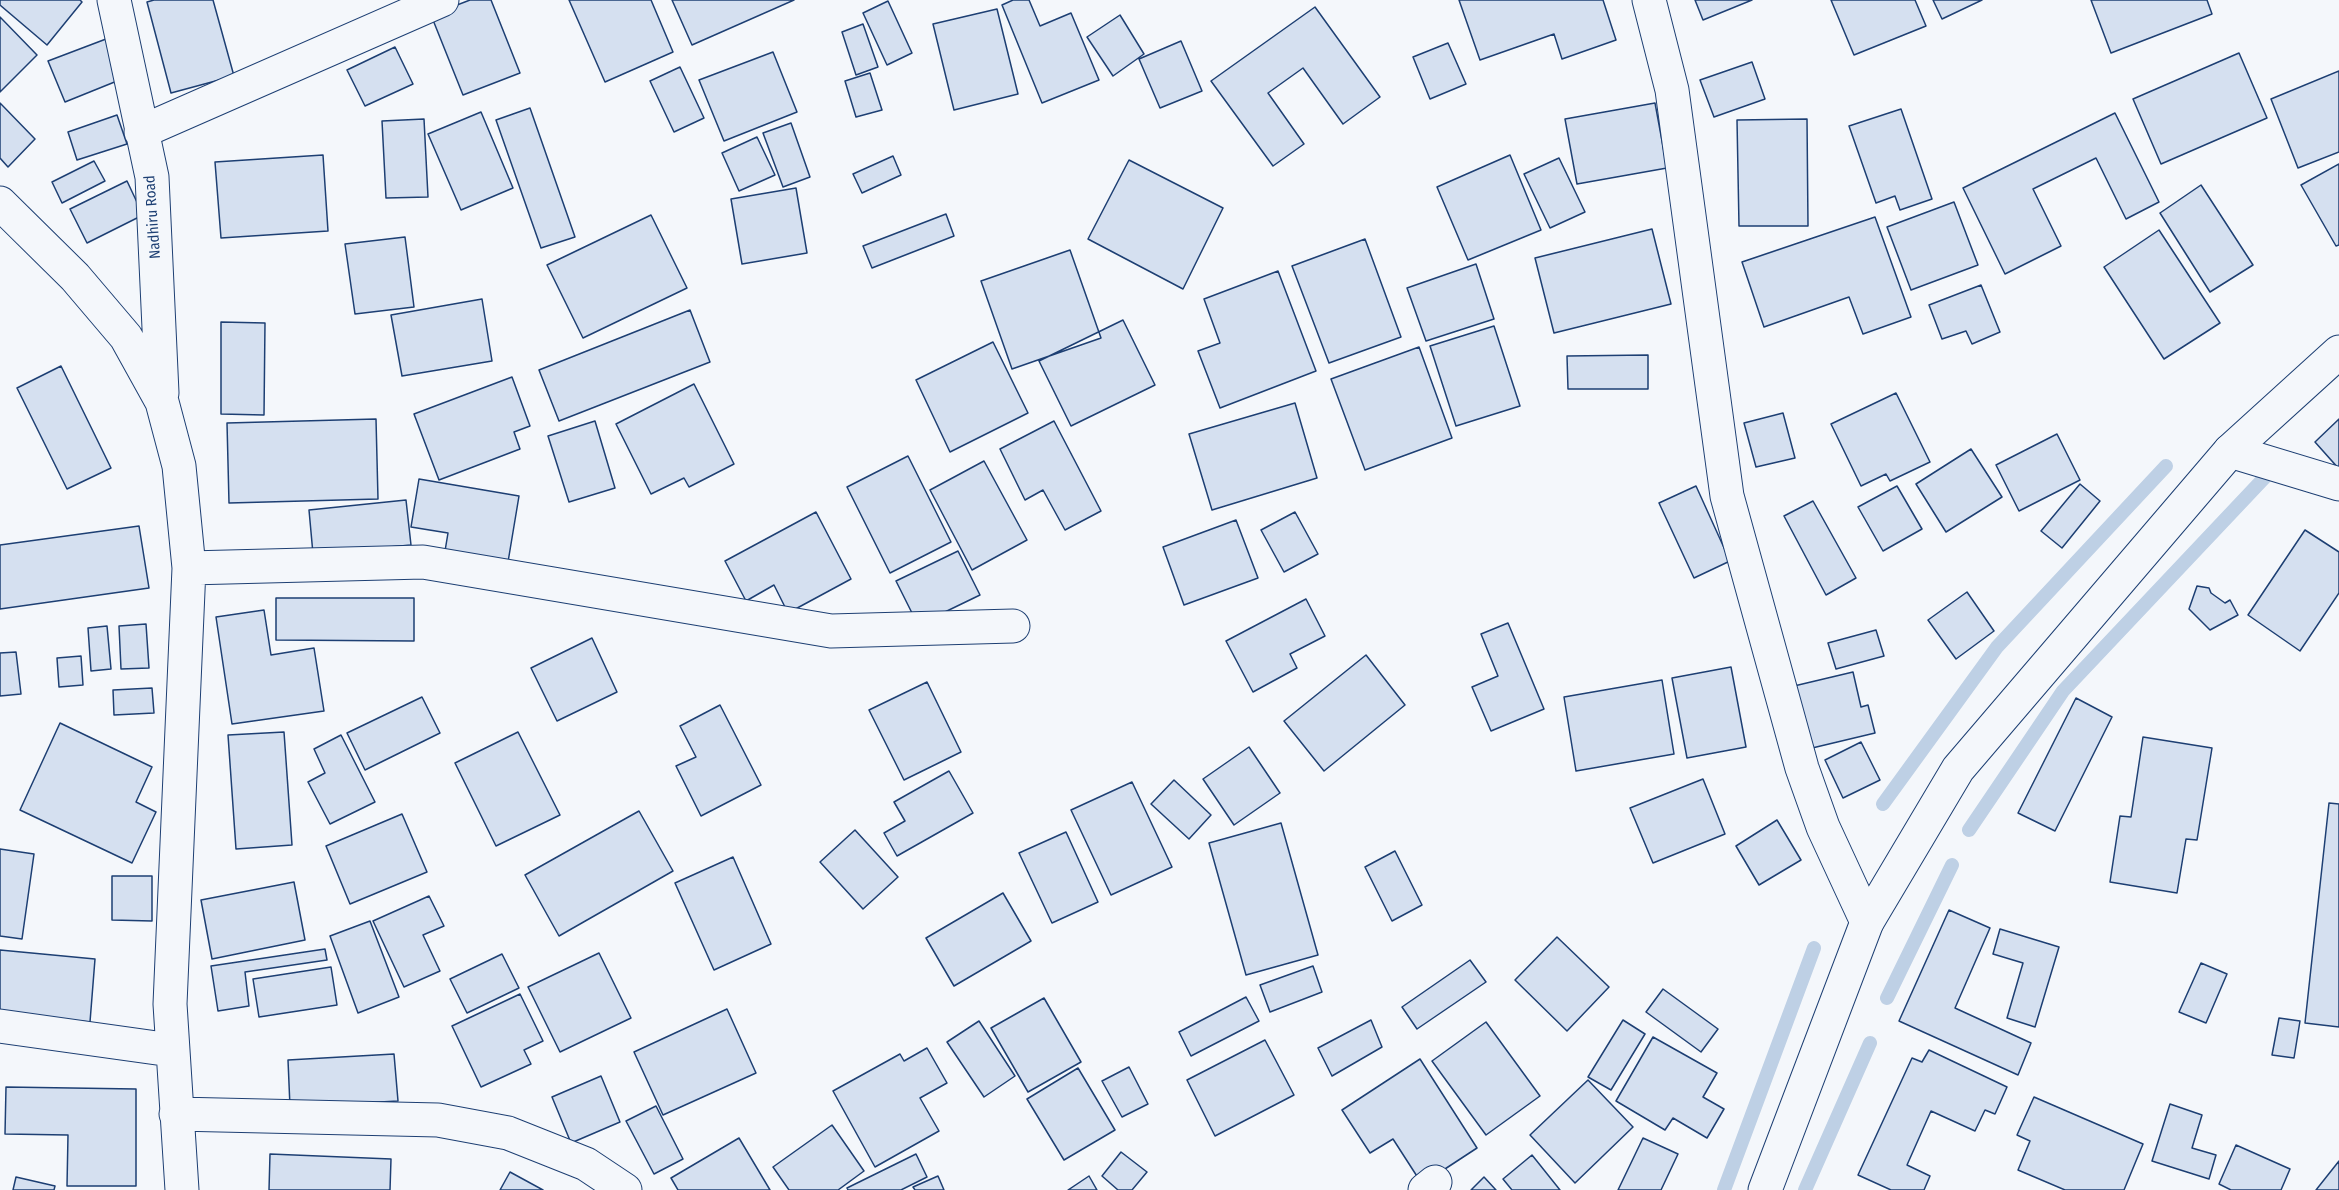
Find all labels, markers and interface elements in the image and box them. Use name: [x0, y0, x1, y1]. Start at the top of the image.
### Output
street label: Nadhiru Road: [141, 175, 165, 259]

